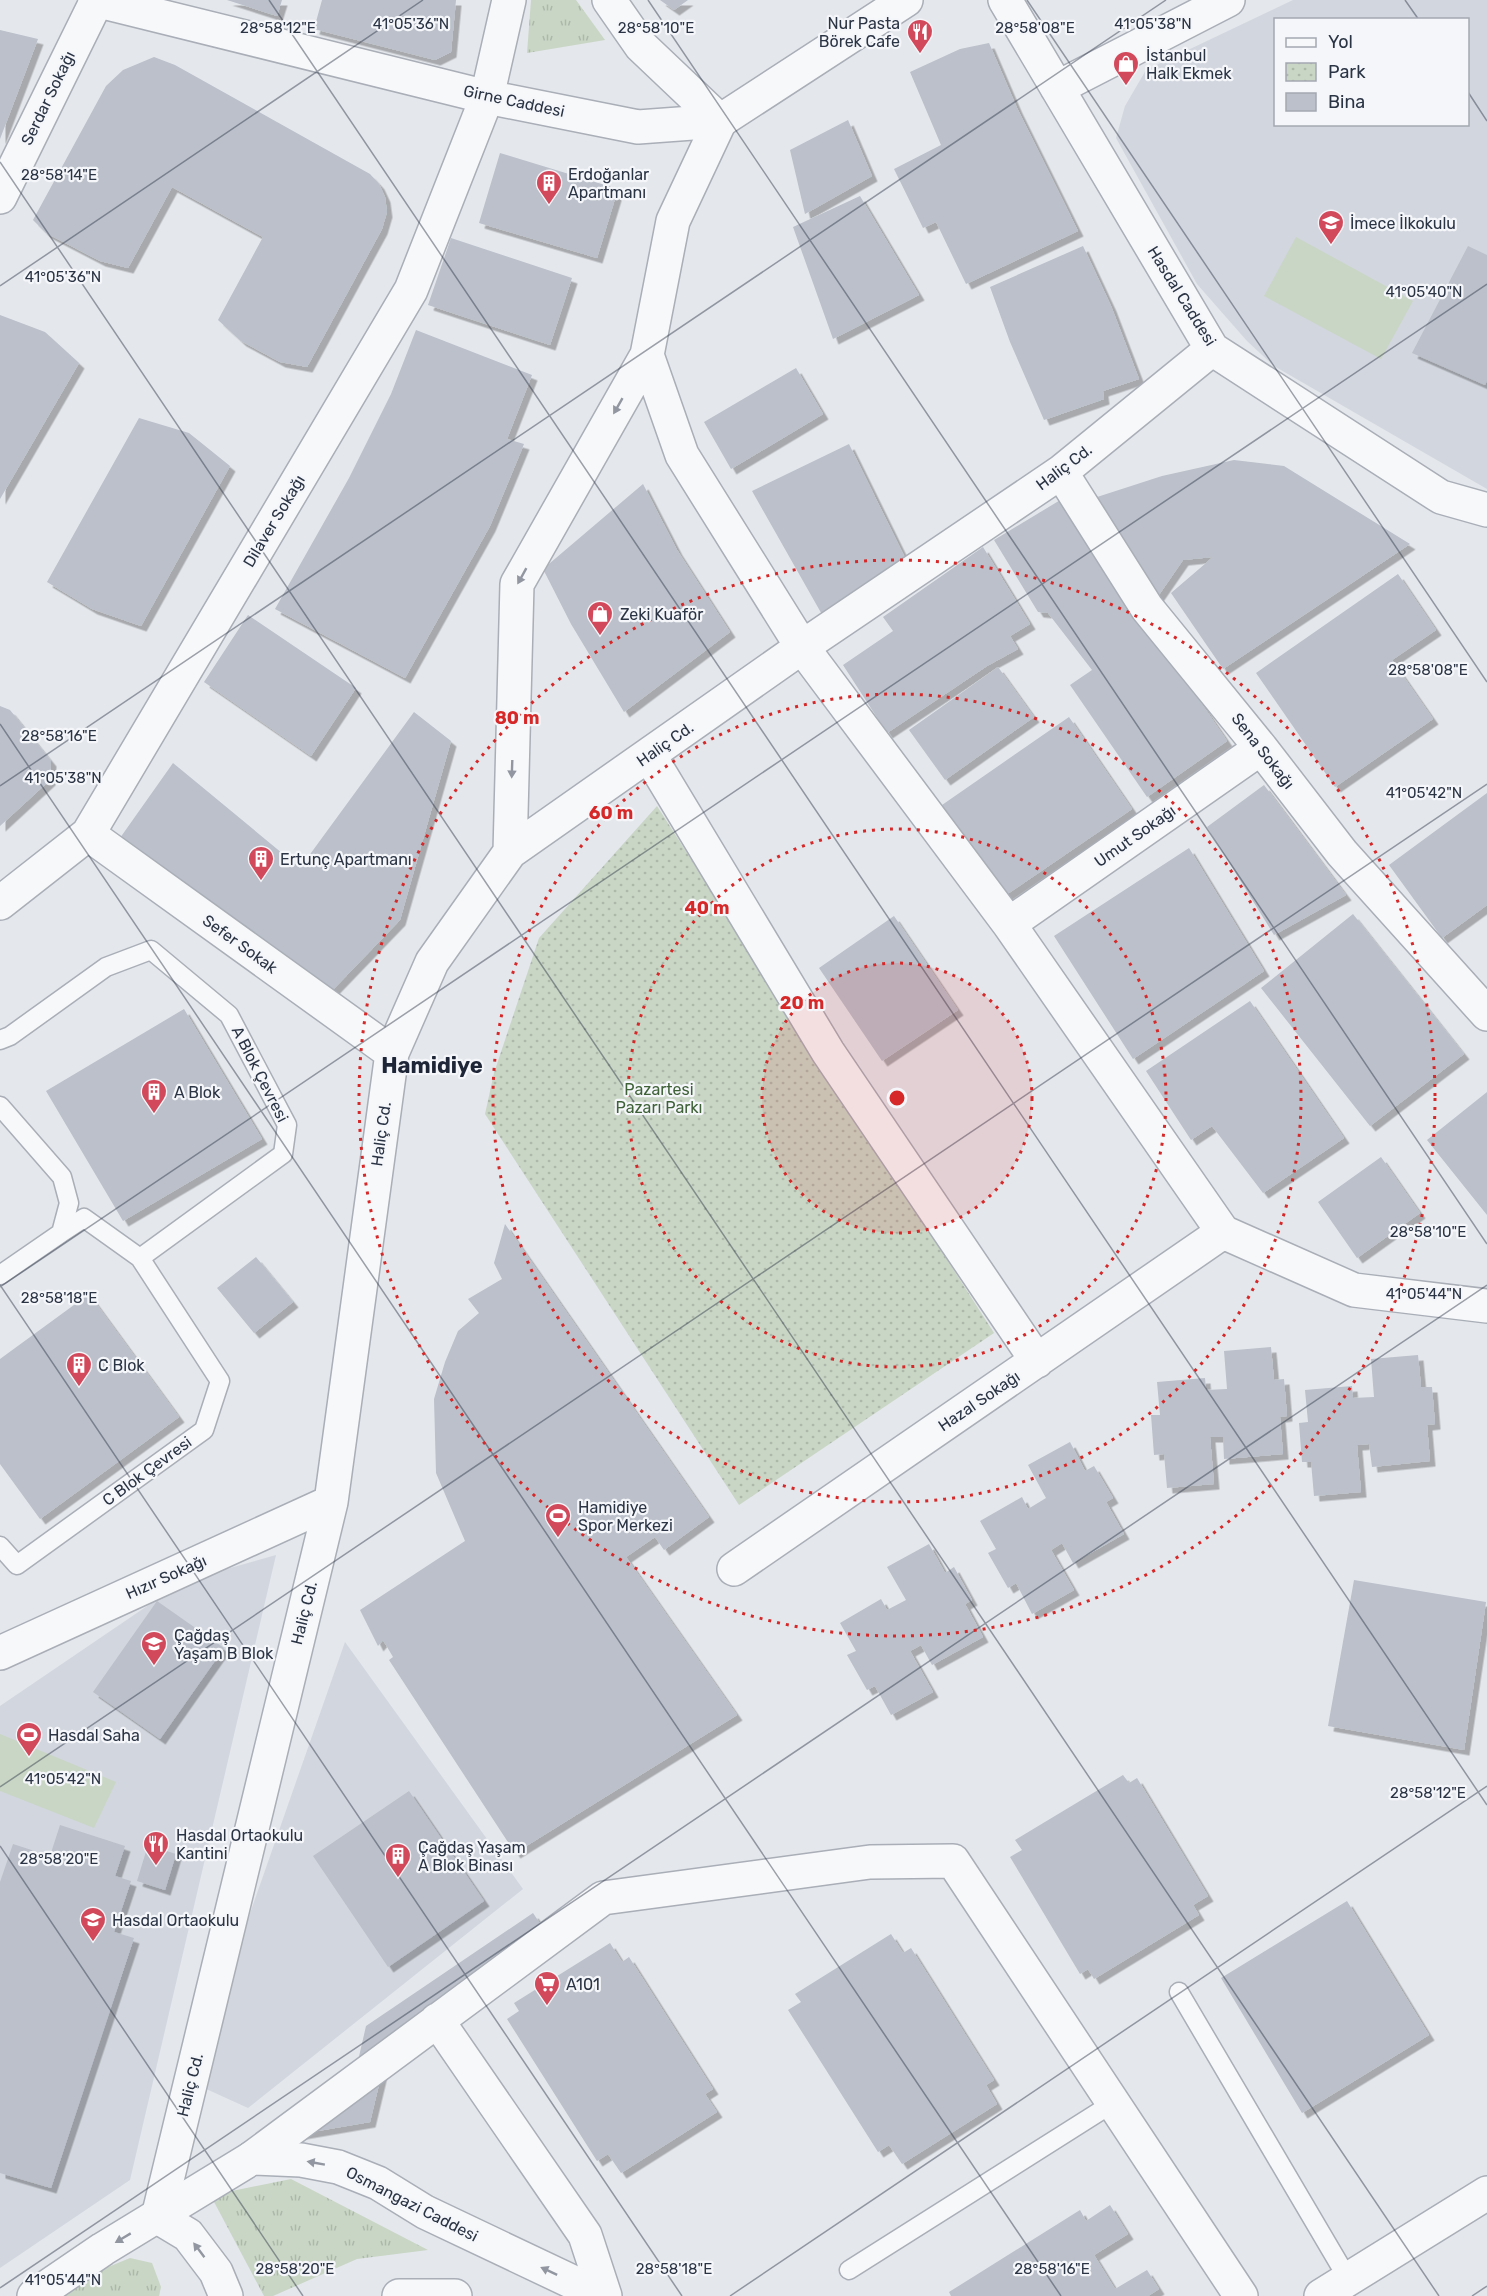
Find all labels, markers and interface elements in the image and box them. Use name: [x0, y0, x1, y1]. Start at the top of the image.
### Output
place label: Nur Pasta Börek Cafe: [819, 14, 900, 51]
text: 41°05'36"N: [373, 15, 449, 33]
text: 41°05'38"N: [1114, 15, 1192, 33]
restaurant icon: Nur Pasta Börek Cafe: [905, 17, 935, 55]
legend: [1274, 18, 1469, 126]
text: 28°58'12"E: [240, 19, 316, 37]
text: 28°58'10"E: [618, 19, 694, 37]
text: 28°58'08"E: [995, 19, 1075, 37]
text: Yol: [1328, 31, 1353, 53]
place label: İstanbul Halk Ekmek: [1146, 46, 1232, 83]
street label: Serdar Sokağı: [17, 48, 79, 148]
shop icon: İstanbul Halk Ekmek: [1111, 49, 1141, 87]
text: Park: [1328, 61, 1366, 83]
street label: Girne Caddesi: [462, 81, 566, 121]
text: Bina: [1328, 91, 1365, 113]
place label: Erdoğanlar Apartmanı: [568, 165, 649, 202]
text: 28°58'14"E: [21, 166, 97, 184]
building icon: Erdoğanlar Apartmanı: [534, 168, 564, 206]
school or university icon: İmece İlkokulu: [1316, 208, 1346, 246]
place label: İmece İlkokulu: [1350, 214, 1456, 233]
street label: Hasdal Caddesi: [1144, 243, 1220, 349]
text: 41°05'36"N: [25, 268, 101, 286]
text: 41°05'40"N: [1385, 283, 1463, 301]
one-way arrow: [613, 398, 624, 414]
street label: Haliç Cd.: [1032, 440, 1096, 494]
street label: Dilaver Sokağı: [239, 471, 309, 571]
one-way arrow: [517, 568, 527, 585]
shop icon: Zeki Kuaför: [585, 599, 615, 637]
place label: Zeki Kuaför: [620, 605, 703, 624]
text: 28°58'08"E: [1388, 661, 1468, 679]
text: 80 m: [495, 707, 539, 729]
street label: Sena Sokağı: [1228, 709, 1298, 793]
street label: Haliç Cd.: [633, 718, 697, 770]
text: 28°58'16"E: [21, 727, 97, 745]
one-way arrow: [508, 760, 517, 779]
text: 41°05'38"N: [24, 769, 102, 787]
text: 41°05'42"N: [1386, 784, 1462, 802]
street label: Umut Sokağı: [1091, 801, 1179, 871]
text: 60 m: [589, 802, 633, 824]
building icon: Ertunç Apartmanı: [246, 844, 276, 882]
place label: Ertunç Apartmanı: [280, 850, 412, 869]
text: 40 m: [685, 897, 729, 919]
street label: Sefer Sokak: [199, 911, 282, 978]
text: 20 m: [780, 992, 824, 1014]
street label: A Blok Çevresi: [228, 1023, 292, 1125]
district label: Hamidiye: [381, 1052, 483, 1079]
building icon: A Blok: [139, 1077, 169, 1115]
park label: Pazartesi Pazarı Parkı: [616, 1080, 702, 1117]
place label: A Blok: [174, 1083, 221, 1102]
centre of rings: [887, 1088, 907, 1108]
street label: Haliç Cd.: [367, 1101, 395, 1167]
text: 28°58'10"E: [1390, 1223, 1466, 1241]
text: 41°05'44"N: [1386, 1285, 1462, 1303]
text: 28°58'18"E: [21, 1289, 97, 1307]
building icon: C Blok: [64, 1350, 94, 1388]
place label: C Blok: [98, 1356, 145, 1375]
street label: Hazal Sokağı: [935, 1367, 1023, 1435]
street label: C Blok Çevresi: [99, 1432, 195, 1510]
place label: Hamidiye Spor Merkezi: [578, 1498, 673, 1535]
sports icon: Hamidiye Spor Merkezi: [543, 1501, 573, 1539]
street label: Hızır Sokağı: [123, 1551, 209, 1603]
street label: Haliç Cd.: [287, 1579, 321, 1647]
place label: Çağdaş Yaşam B Blok: [174, 1626, 274, 1663]
school or university icon: Çağdaş Yaşam B Blok: [139, 1629, 169, 1667]
sports icon: Hasdal Saha: [14, 1720, 44, 1758]
place label: Hasdal Saha: [48, 1726, 140, 1745]
text: 41°05'42"N: [25, 1770, 101, 1788]
text: 28°58'12"E: [1390, 1784, 1466, 1802]
place label: Hasdal Ortaokulu Kantini: [176, 1826, 303, 1863]
restaurant icon: Hasdal Ortaokulu Kantini: [141, 1829, 171, 1867]
place label: Çağdaş Yaşam A Blok Binası: [418, 1838, 526, 1875]
building icon: Çağdaş Yaşam A Blok Binası: [383, 1841, 413, 1879]
text: 28°58'20"E: [20, 1850, 98, 1868]
school or university icon: Hasdal Ortaokulu: [78, 1905, 108, 1943]
place label: Hasdal Ortaokulu: [112, 1911, 239, 1930]
supermarket icon: A101: [532, 1969, 562, 2007]
place label: A101: [566, 1975, 600, 1994]
street label: Haliç Cd.: [173, 2051, 207, 2119]
one-way arrow: [306, 2158, 325, 2167]
street label: Osmangazi Caddesi: [343, 2162, 481, 2246]
one-way arrow: [115, 2232, 131, 2243]
one-way arrow: [194, 2242, 206, 2257]
text: 28°58'20"E: [256, 2260, 334, 2278]
text: 28°58'18"E: [636, 2260, 712, 2278]
text: 28°58'16"E: [1014, 2260, 1090, 2278]
one-way arrow: [541, 2266, 558, 2275]
text: 41°05'44"N: [25, 2271, 101, 2289]

